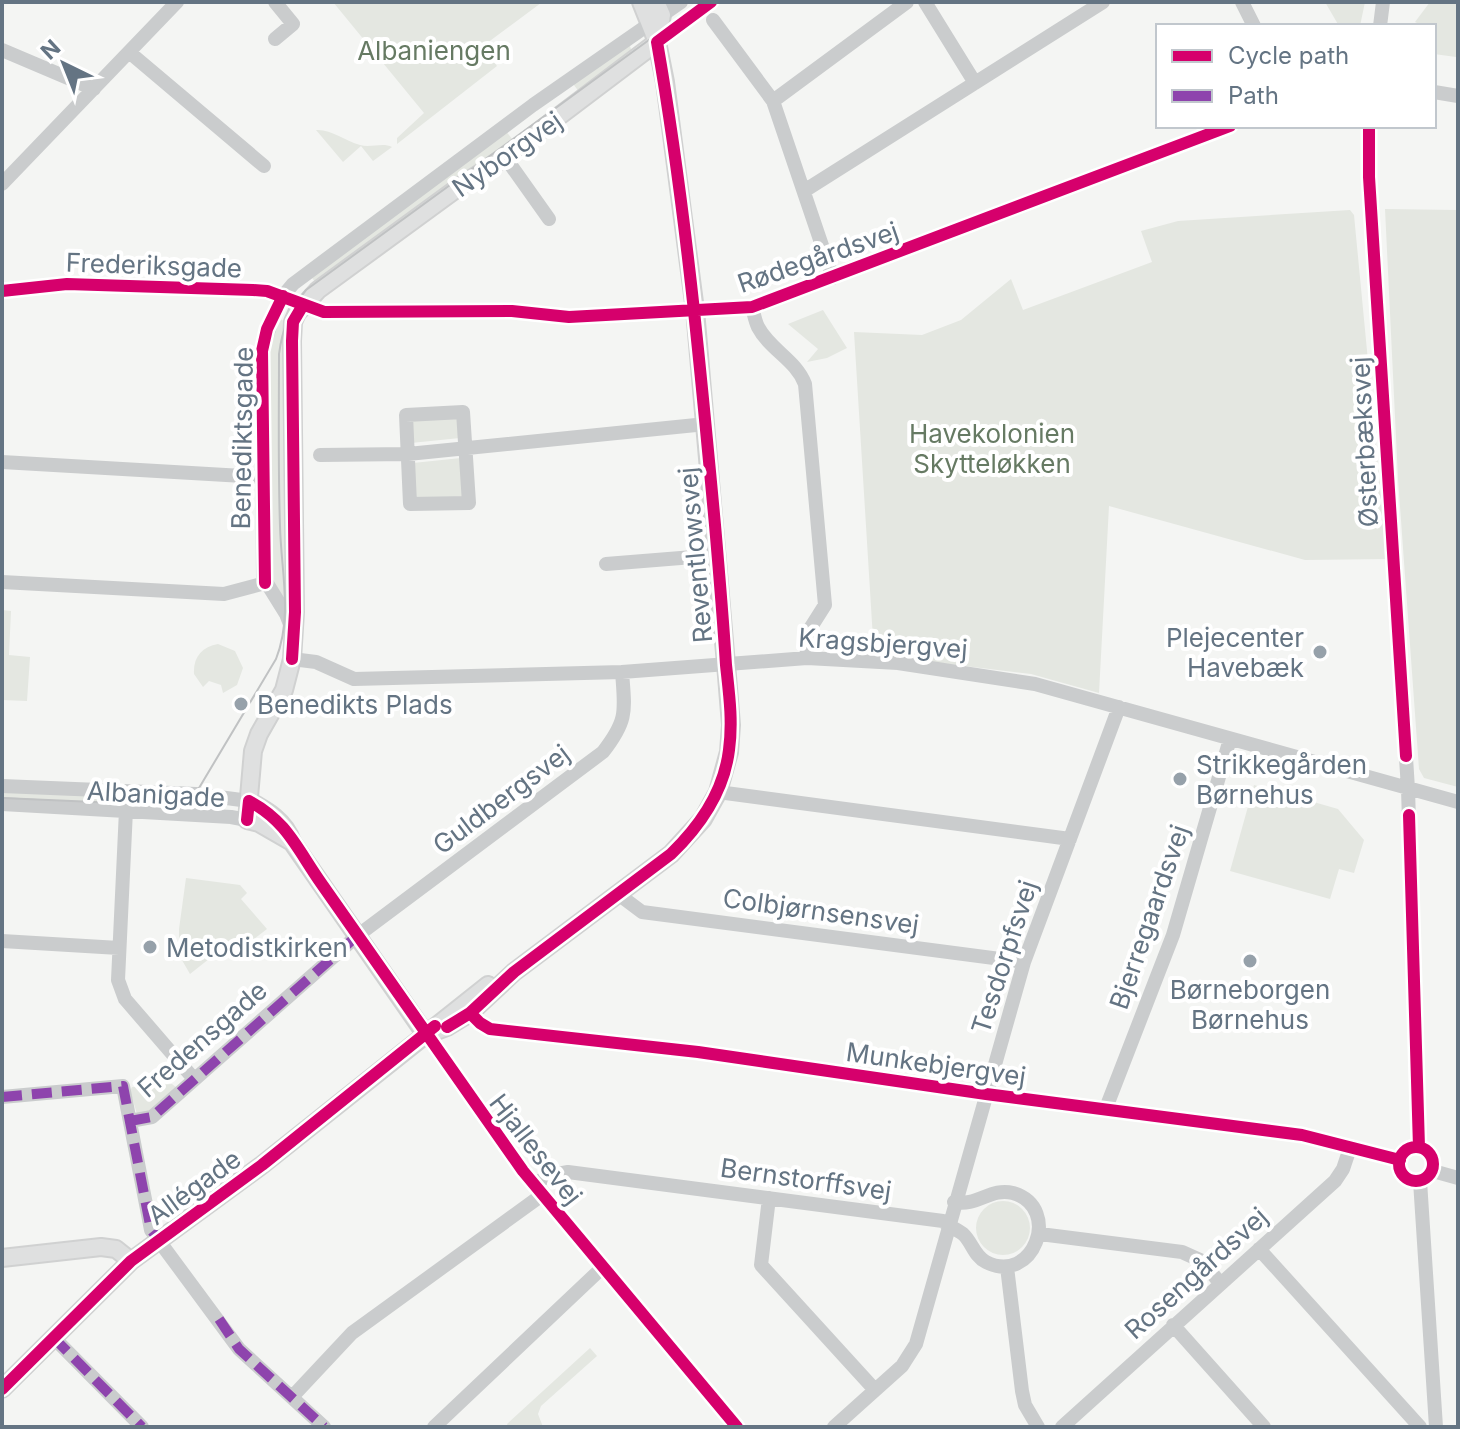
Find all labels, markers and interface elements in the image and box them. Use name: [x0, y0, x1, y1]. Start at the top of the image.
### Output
north arrow: [24, 24, 104, 104]
legend: [1156, 24, 1436, 128]
text: N: [35, 34, 65, 65]
park label: Albaniengen: [357, 35, 511, 66]
text: Cycle path: [1228, 41, 1349, 70]
text: Path: [1228, 81, 1279, 110]
street label: Nyborgvej: [446, 105, 568, 203]
street label: Rødegårdsvej: [733, 215, 903, 299]
street label: Frederiksgade: [65, 246, 243, 284]
street label: Benediktsgade: [225, 346, 259, 530]
street label: Østerbæksvej: [1344, 356, 1384, 528]
park label: Havekolonien Skytteløkken: [909, 418, 1075, 479]
street label: Reventlowsvej: [672, 466, 718, 644]
street label: Kragsbjergvej: [797, 622, 969, 664]
place label: Plejecenter Havebæk: [1166, 622, 1304, 683]
marker: Plejecenter Havebæk: [1311, 643, 1329, 661]
place label: Benedikts Plads: [257, 689, 453, 720]
marker: Benedikts Plads: [232, 695, 250, 713]
street label: Guldbergsvej: [427, 738, 575, 860]
place label: Strikkegården Børnehus: [1196, 749, 1367, 810]
marker: Strikkegården Børnehus: [1171, 770, 1189, 788]
street label: Albanigade: [86, 775, 226, 813]
street label: Bjerregaardsvej: [1103, 821, 1195, 1013]
street label: Tesdorpfsvej: [965, 876, 1043, 1038]
street label: Colbjørnsensvej: [721, 882, 921, 940]
place label: Metodistkirken: [166, 932, 348, 963]
marker: Metodistkirken: [141, 938, 159, 956]
marker: Børneborgen Børnehus: [1241, 952, 1259, 970]
place label: Børneborgen Børnehus: [1170, 974, 1330, 1035]
street label: Fredensgade: [131, 975, 273, 1103]
street label: Munkebjergvej: [844, 1036, 1028, 1092]
street label: Hjallesevej: [483, 1087, 589, 1211]
street label: Allégade: [141, 1143, 247, 1231]
street label: Bernstorffsvej: [718, 1152, 894, 1206]
street label: Rosengårdsvej: [1118, 1201, 1274, 1345]

